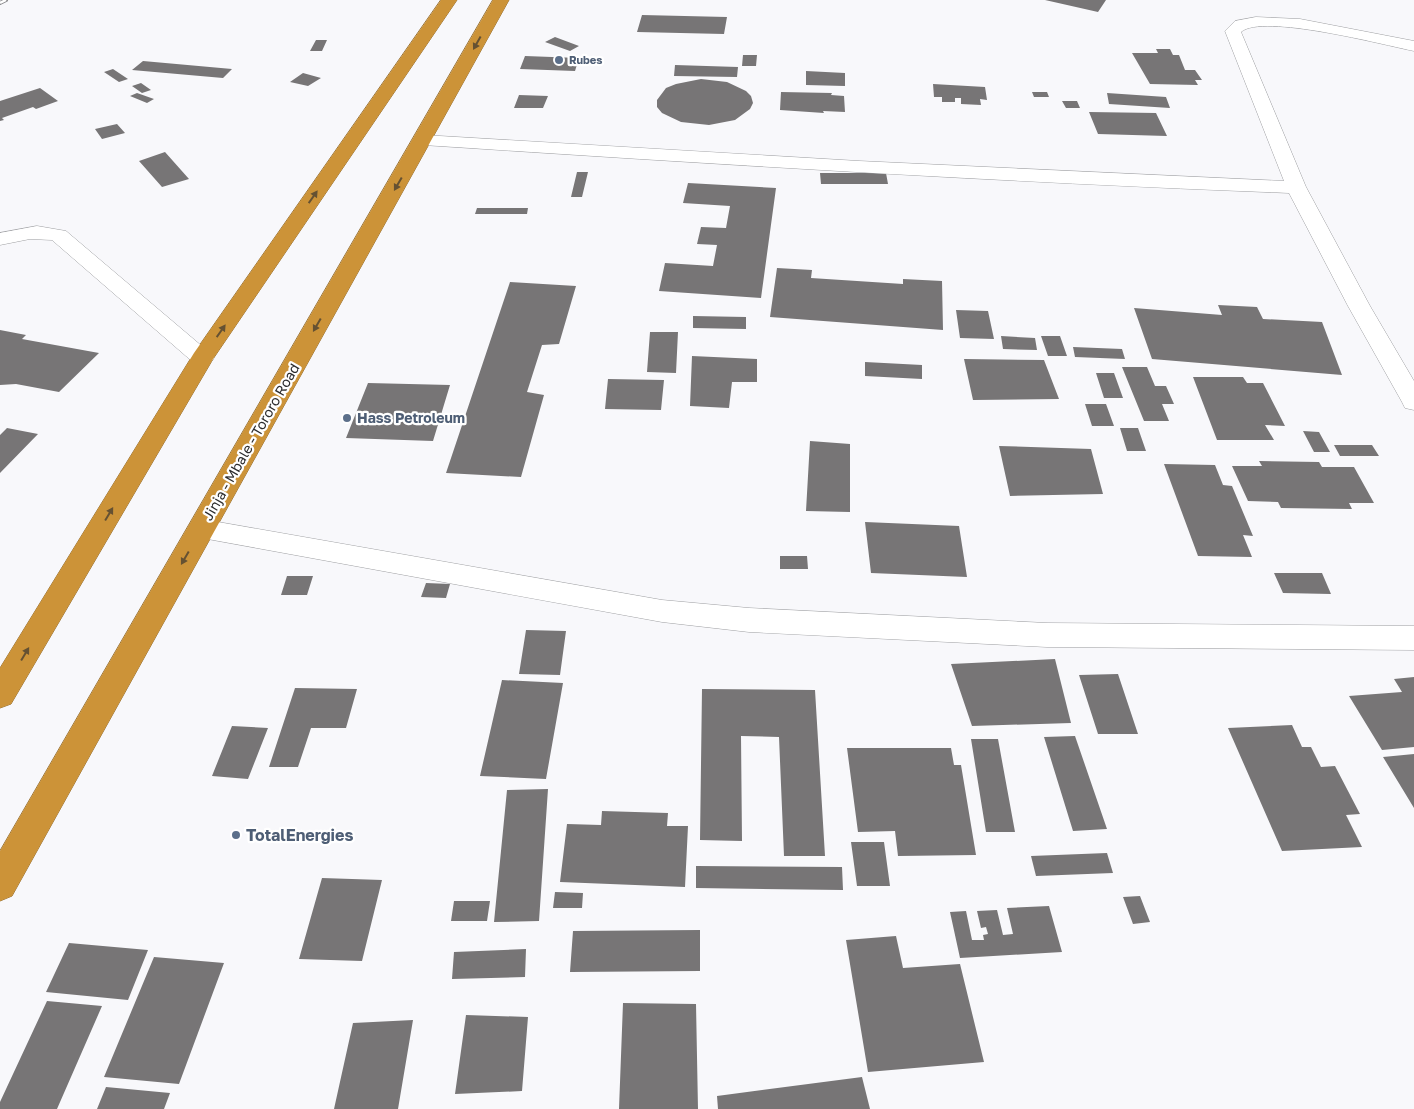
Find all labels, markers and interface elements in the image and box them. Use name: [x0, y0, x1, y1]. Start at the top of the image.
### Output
one-way arrow: [473, 35, 481, 50]
place label: Rubes: [569, 53, 602, 66]
marker: Rubes: [553, 54, 565, 66]
one-way arrow: [393, 178, 402, 191]
one-way arrow: [308, 190, 318, 204]
one-way arrow: [313, 318, 321, 333]
one-way arrow: [216, 324, 226, 338]
street label: Jinja - Mbale - Tororo Road: [199, 360, 303, 523]
place label: Hass Petroleum: [357, 409, 465, 426]
marker: Hass Petroleum: [341, 412, 353, 424]
one-way arrow: [104, 508, 113, 521]
one-way arrow: [180, 551, 189, 564]
one-way arrow: [21, 647, 30, 660]
place label: TotalEnergies: [246, 825, 353, 845]
marker: TotalEnergies: [230, 829, 242, 841]

